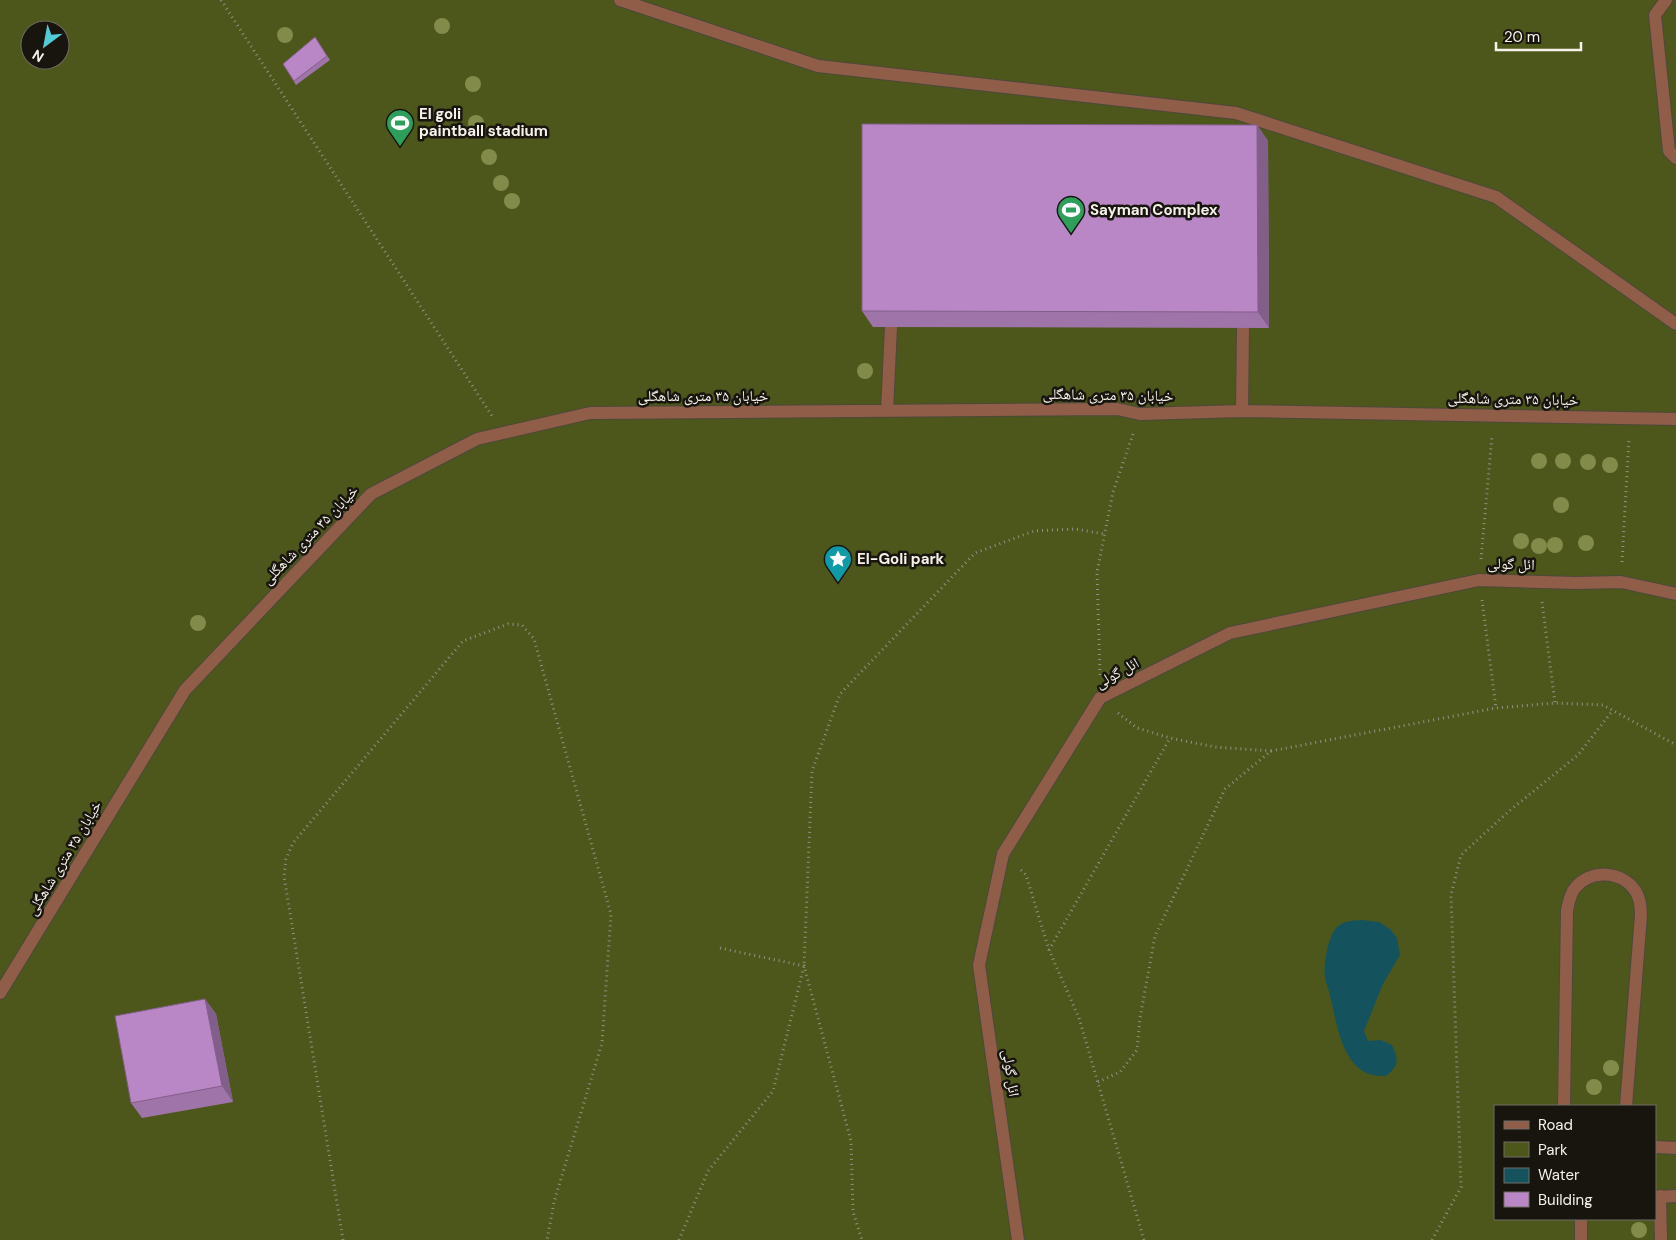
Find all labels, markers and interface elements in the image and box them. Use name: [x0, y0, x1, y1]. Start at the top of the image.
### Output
north arrow: [20, 20, 70, 70]
scale bar: [1496, 20, 1581, 52]
text: 20 m: [1504, 27, 1540, 47]
text: N: [29, 46, 47, 66]
place label: El goli paintball stadium: [419, 104, 548, 141]
sports icon: El goli paintball stadium: [385, 108, 415, 147]
sports icon: Sayman Complex: [1056, 195, 1086, 234]
place label: Sayman Complex: [1090, 200, 1218, 220]
street label: خیابان ۳۵ متری شاهگلی: [1043, 384, 1174, 406]
street label: خیابان ۳۵ متری شاهگلی: [638, 386, 769, 406]
street label: خیابان ۳۵ متری شاهگلی: [1448, 388, 1579, 410]
street label: خیابان ۳۵ متری شاهگلی: [257, 481, 363, 589]
place icon: El-Goli park: [823, 544, 853, 583]
place label: El-Goli park: [857, 549, 945, 569]
street label: ائل گولی: [1487, 553, 1535, 575]
street label: ائل گولی: [1091, 653, 1143, 693]
street label: خیابان ۳۵ متری شاهگلی: [22, 796, 106, 919]
street label: ائل گولی: [998, 1048, 1024, 1098]
legend: [1494, 1105, 1656, 1220]
text: Road: [1538, 1115, 1573, 1135]
text: Park: [1538, 1140, 1568, 1160]
text: Water: [1538, 1165, 1580, 1185]
text: Building: [1538, 1190, 1593, 1210]

